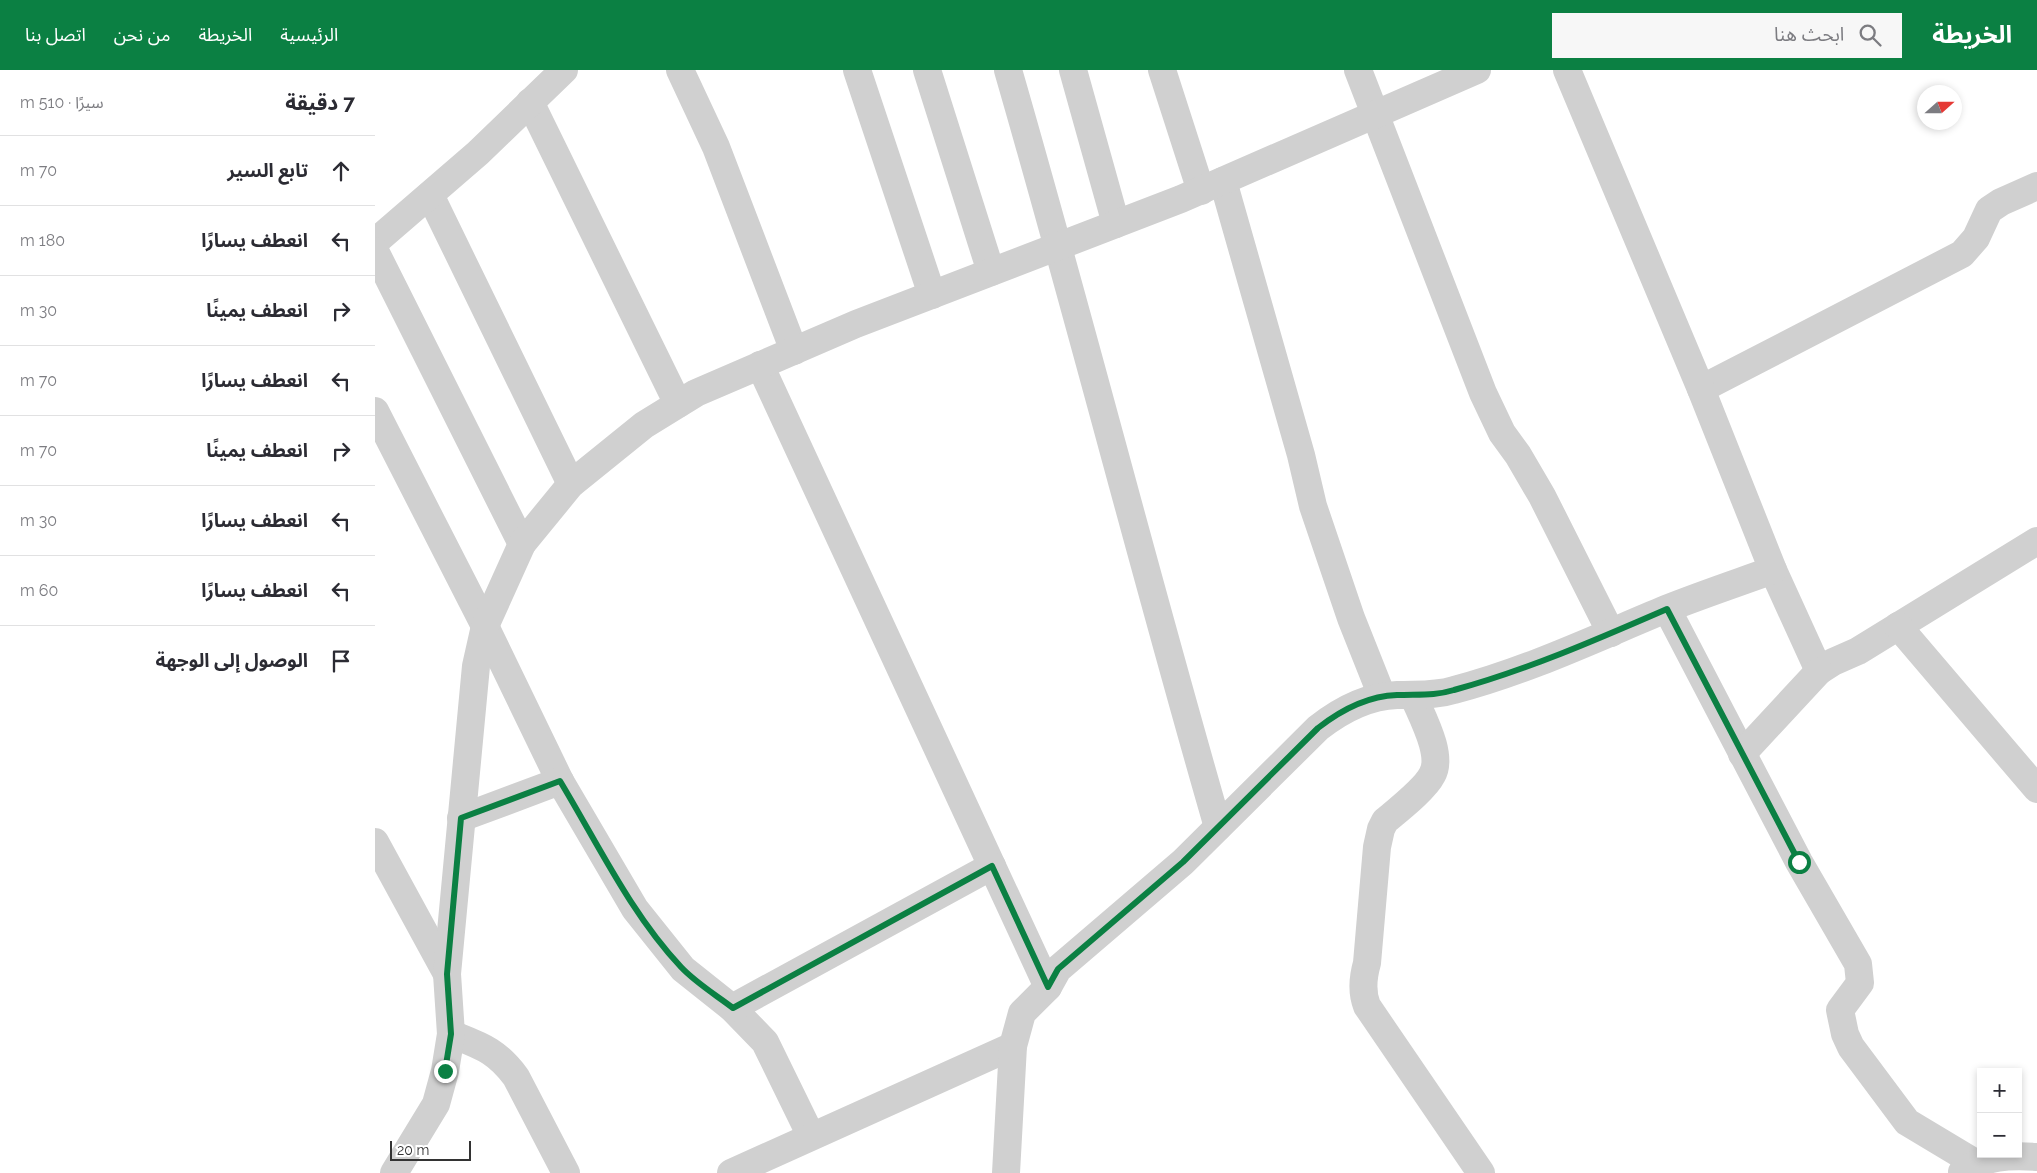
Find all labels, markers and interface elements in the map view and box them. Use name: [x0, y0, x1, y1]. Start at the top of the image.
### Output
search box: [1552, 13, 1902, 58]
text: الخريطة: [1932, 20, 2012, 49]
icon: search: [1856, 21, 1884, 49]
text: ابحث هنا: [1774, 23, 1844, 45]
text: اتصل بنا: [25, 24, 86, 45]
text: من نحن: [114, 24, 170, 45]
text: الخريطة: [198, 24, 252, 45]
text: الرئيسية: [280, 24, 338, 45]
north arrow: [1917, 85, 1962, 130]
text: 7 دقيقة: [285, 90, 355, 115]
text: سيرًا · 510 m: [20, 93, 104, 112]
icon: ahead: [327, 157, 355, 185]
text: تابع السير: [227, 159, 308, 181]
text: 70 m: [20, 161, 57, 180]
icon: left: [327, 227, 355, 255]
text: انعطف يسارًا: [201, 229, 308, 251]
text: 180 m: [20, 231, 65, 250]
icon: right: [327, 297, 355, 325]
text: انعطف يمينًا: [206, 299, 308, 321]
text: 30 m: [20, 301, 57, 320]
icon: left: [327, 367, 355, 395]
text: انعطف يسارًا: [201, 369, 308, 391]
text: 70 m: [20, 371, 57, 390]
icon: right: [327, 437, 355, 465]
text: انعطف يمينًا: [206, 439, 308, 461]
text: 70 m: [20, 441, 57, 460]
icon: left: [327, 507, 355, 535]
text: انعطف يسارًا: [201, 509, 308, 531]
text: 30 m: [20, 511, 57, 530]
icon: left: [327, 577, 355, 605]
text: انعطف يسارًا: [201, 579, 308, 601]
text: 60 m: [20, 581, 58, 600]
icon: arrive: [327, 647, 355, 675]
text: الوصول إلى الوجهة: [155, 649, 308, 671]
route start: [1788, 851, 1811, 874]
route end: [434, 1060, 457, 1083]
map controls: [1977, 1068, 2022, 1158]
button: +: [1977, 1068, 2022, 1113]
button: −: [1977, 1113, 2022, 1158]
scale bar: [390, 1138, 471, 1161]
text: 20 m: [397, 1142, 429, 1158]

